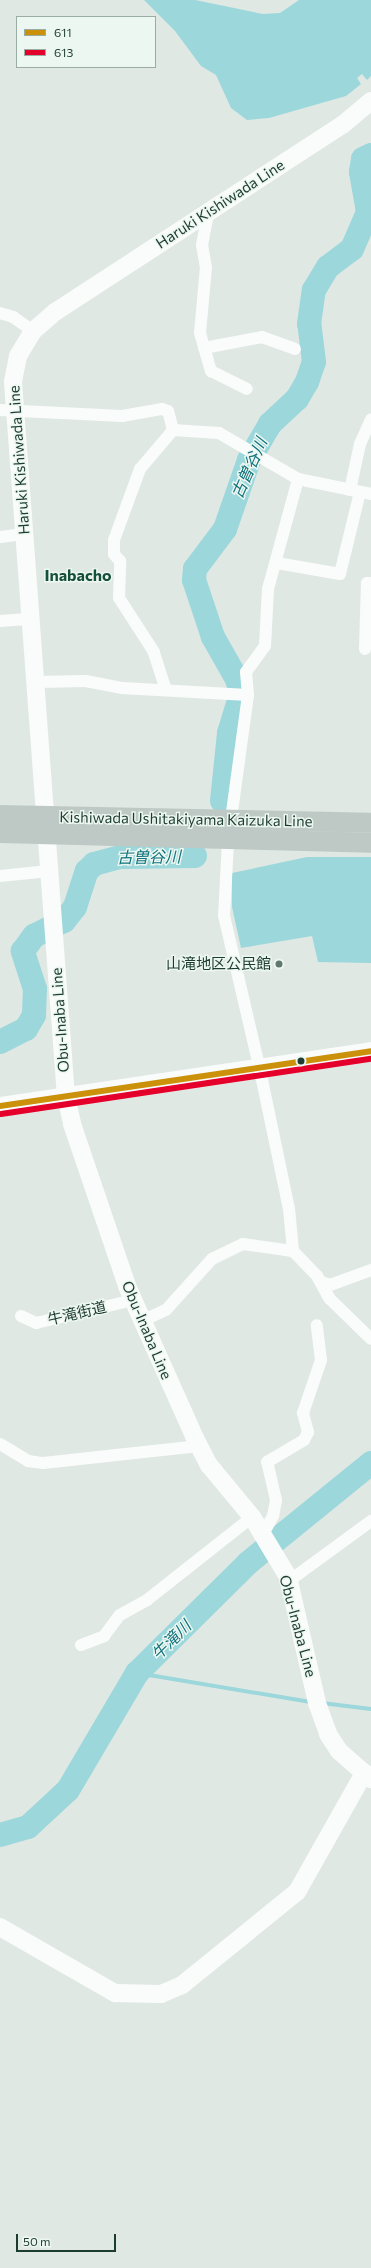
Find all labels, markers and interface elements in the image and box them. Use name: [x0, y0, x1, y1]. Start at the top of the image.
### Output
legend: [16, 16, 156, 68]
text: 611: [54, 25, 72, 39]
text: 613: [54, 45, 73, 59]
street label: Haruki Kishiwada Line: [152, 156, 288, 252]
street label: Haruki Kishiwada Line: [5, 385, 33, 535]
water label: 古曽谷川: [227, 435, 271, 501]
district label: Inabacho: [44, 565, 112, 585]
street label: Kishiwada Ushitakiyama Kaizuka Line: [59, 808, 313, 830]
water label: 古曽谷川: [117, 847, 181, 867]
place label: 山滝地区公民館: [166, 955, 271, 973]
marker: 山滝地区公民館: [274, 959, 284, 969]
street label: Obu-Inaba Line: [47, 967, 73, 1073]
unlabelled marker: [296, 1056, 306, 1066]
street label: Obu-Inaba Line: [118, 1278, 176, 1382]
street label: 牛滝街道: [46, 1297, 108, 1329]
street label: Obu-Inaba Line: [276, 1573, 320, 1679]
water label: 牛滝川: [147, 1616, 195, 1664]
scale bar: [18, 2226, 118, 2252]
text: 50 m: [23, 2234, 51, 2248]

